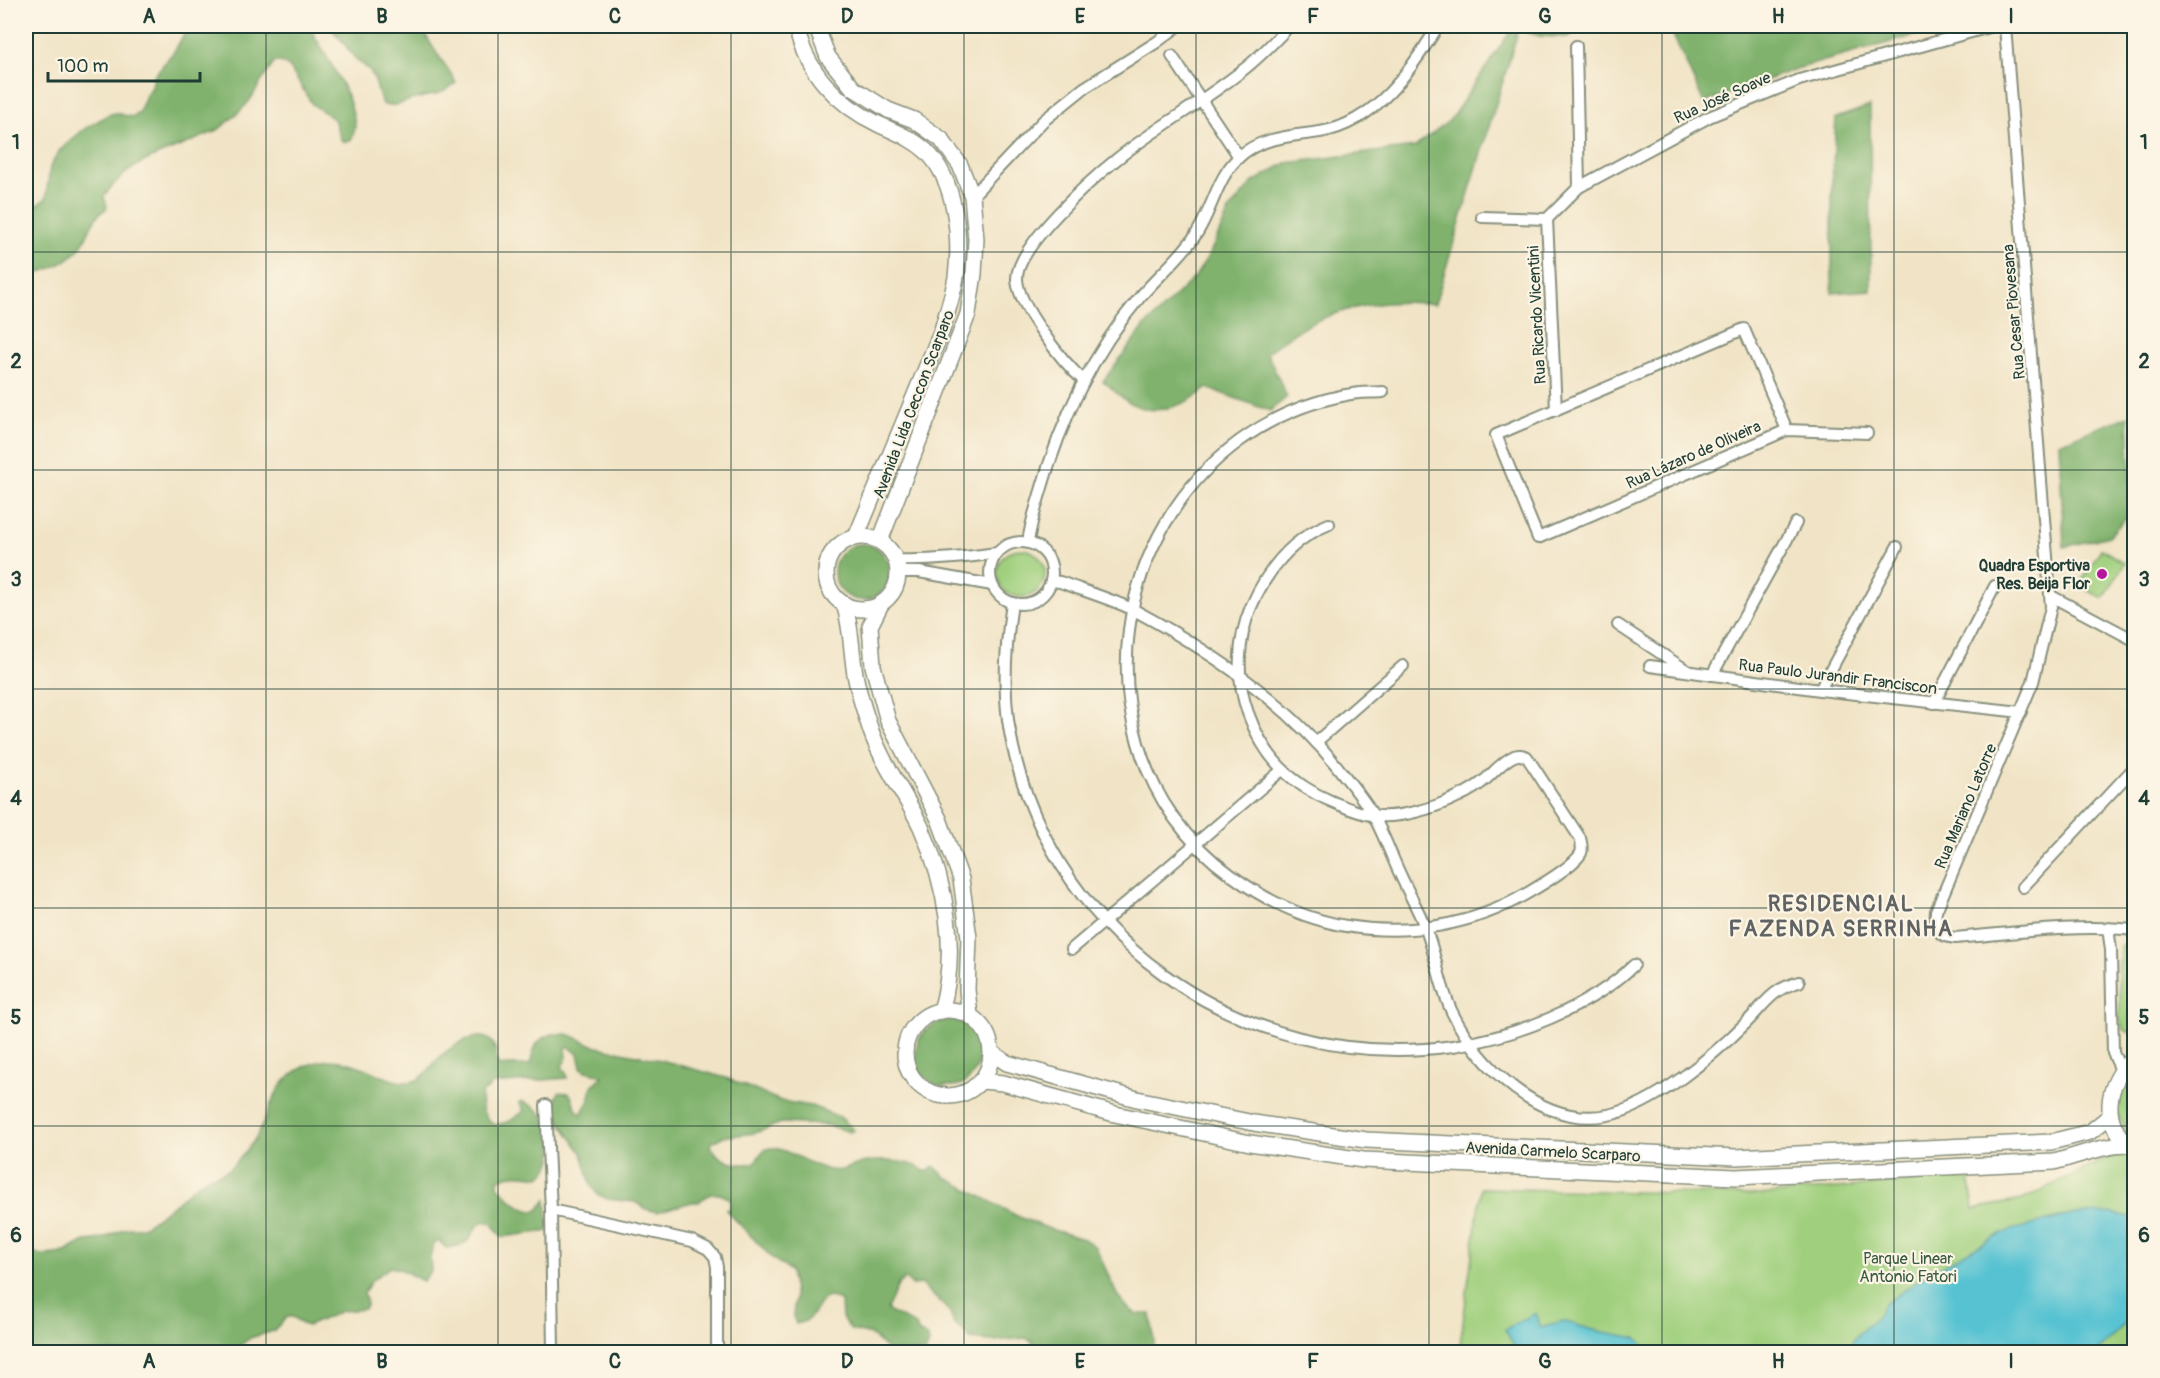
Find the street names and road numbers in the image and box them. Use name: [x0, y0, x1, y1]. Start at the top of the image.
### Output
street label: Rua José Soave: [1671, 68, 1774, 128]
street label: Rua Cesar Piovesana: [1998, 243, 2030, 380]
street label: Rua Ricardo Vicentini: [1523, 245, 1551, 385]
street label: Avenida Lida Ceccon Scarparo: [869, 307, 959, 501]
street label: Rua Lázaro de Oliveira: [1623, 416, 1764, 494]
street label: Rua Paulo Jurandir Franciscon: [1737, 655, 1938, 699]
street label: Rua Mariano Latorre: [1931, 741, 2001, 872]
street label: Avenida Carmelo Scarparo: [1465, 1137, 1641, 1167]

